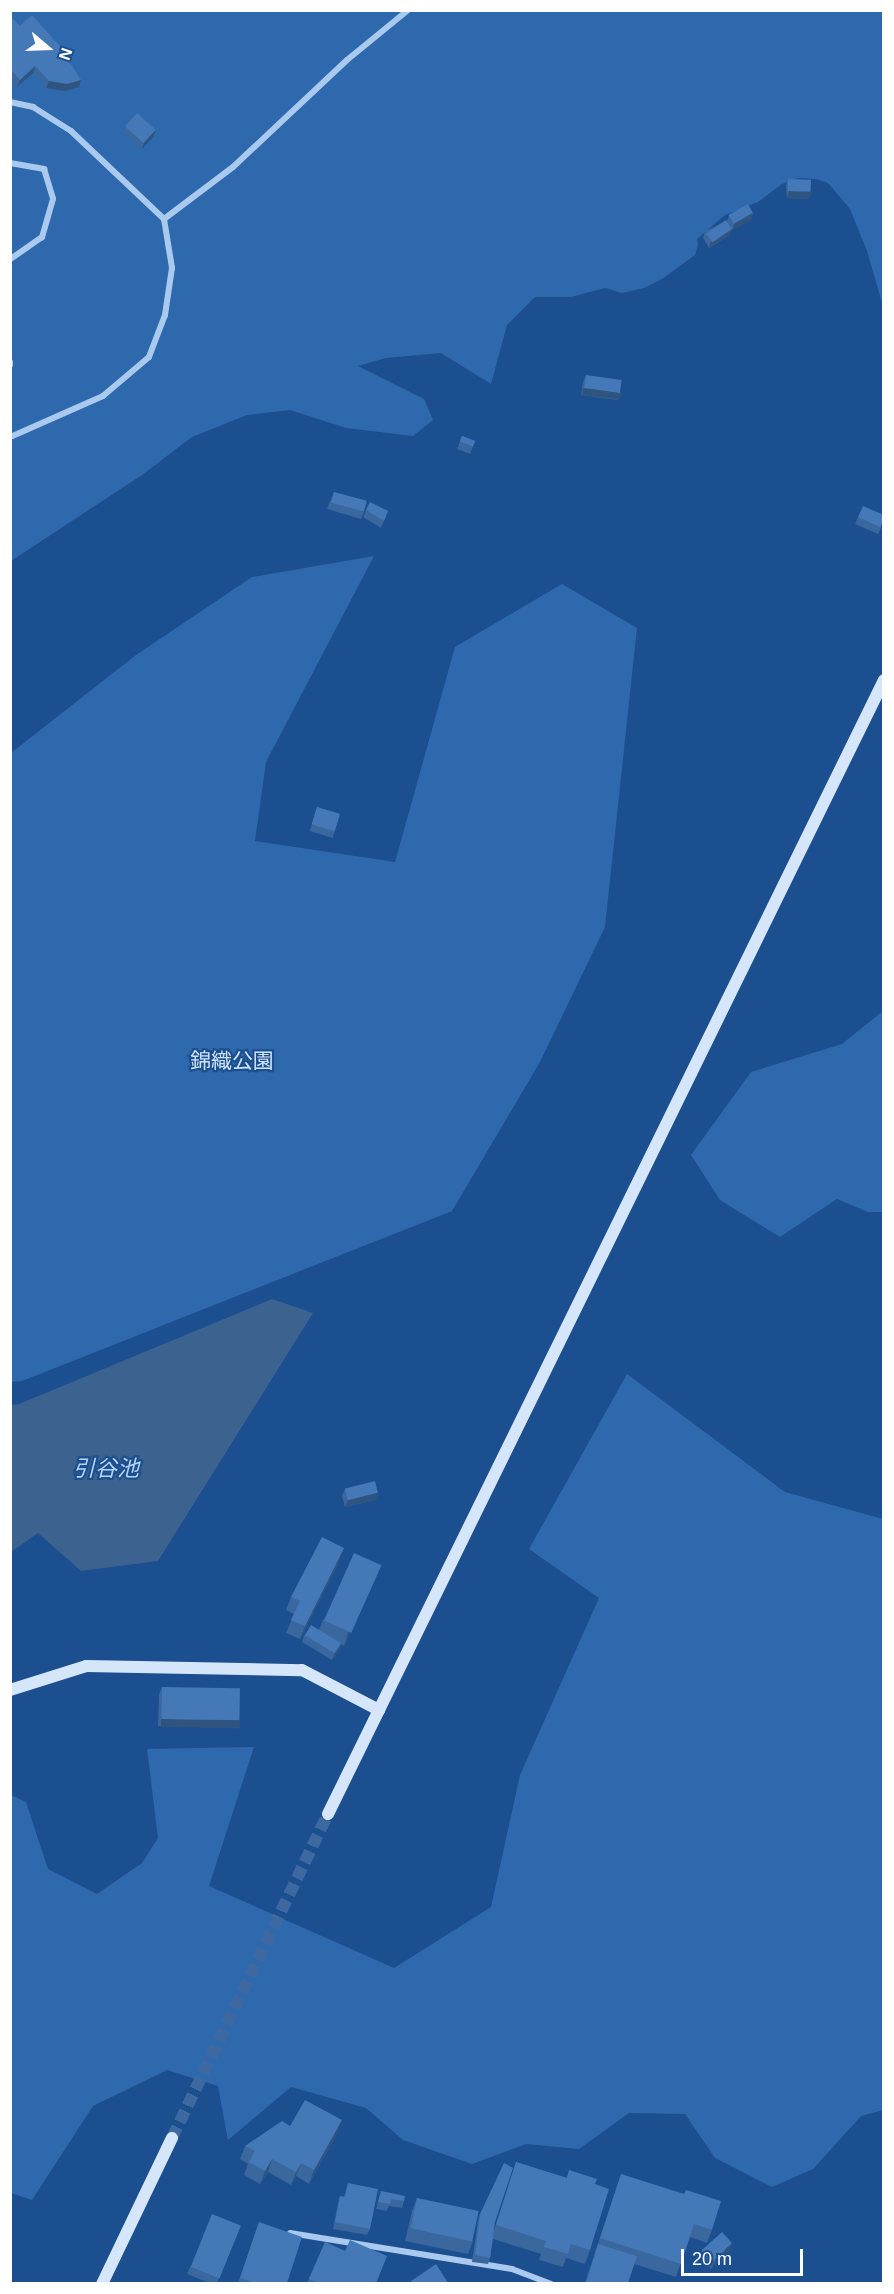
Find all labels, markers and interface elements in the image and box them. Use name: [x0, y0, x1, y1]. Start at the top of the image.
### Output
north arrow: [18, 18, 78, 78]
text: N: [56, 46, 75, 62]
park label: 錦織公園: [190, 1048, 274, 1074]
water label: 引谷池: [73, 1456, 139, 1482]
scale bar: [684, 2237, 806, 2275]
text: 20 m: [692, 2249, 732, 2269]

